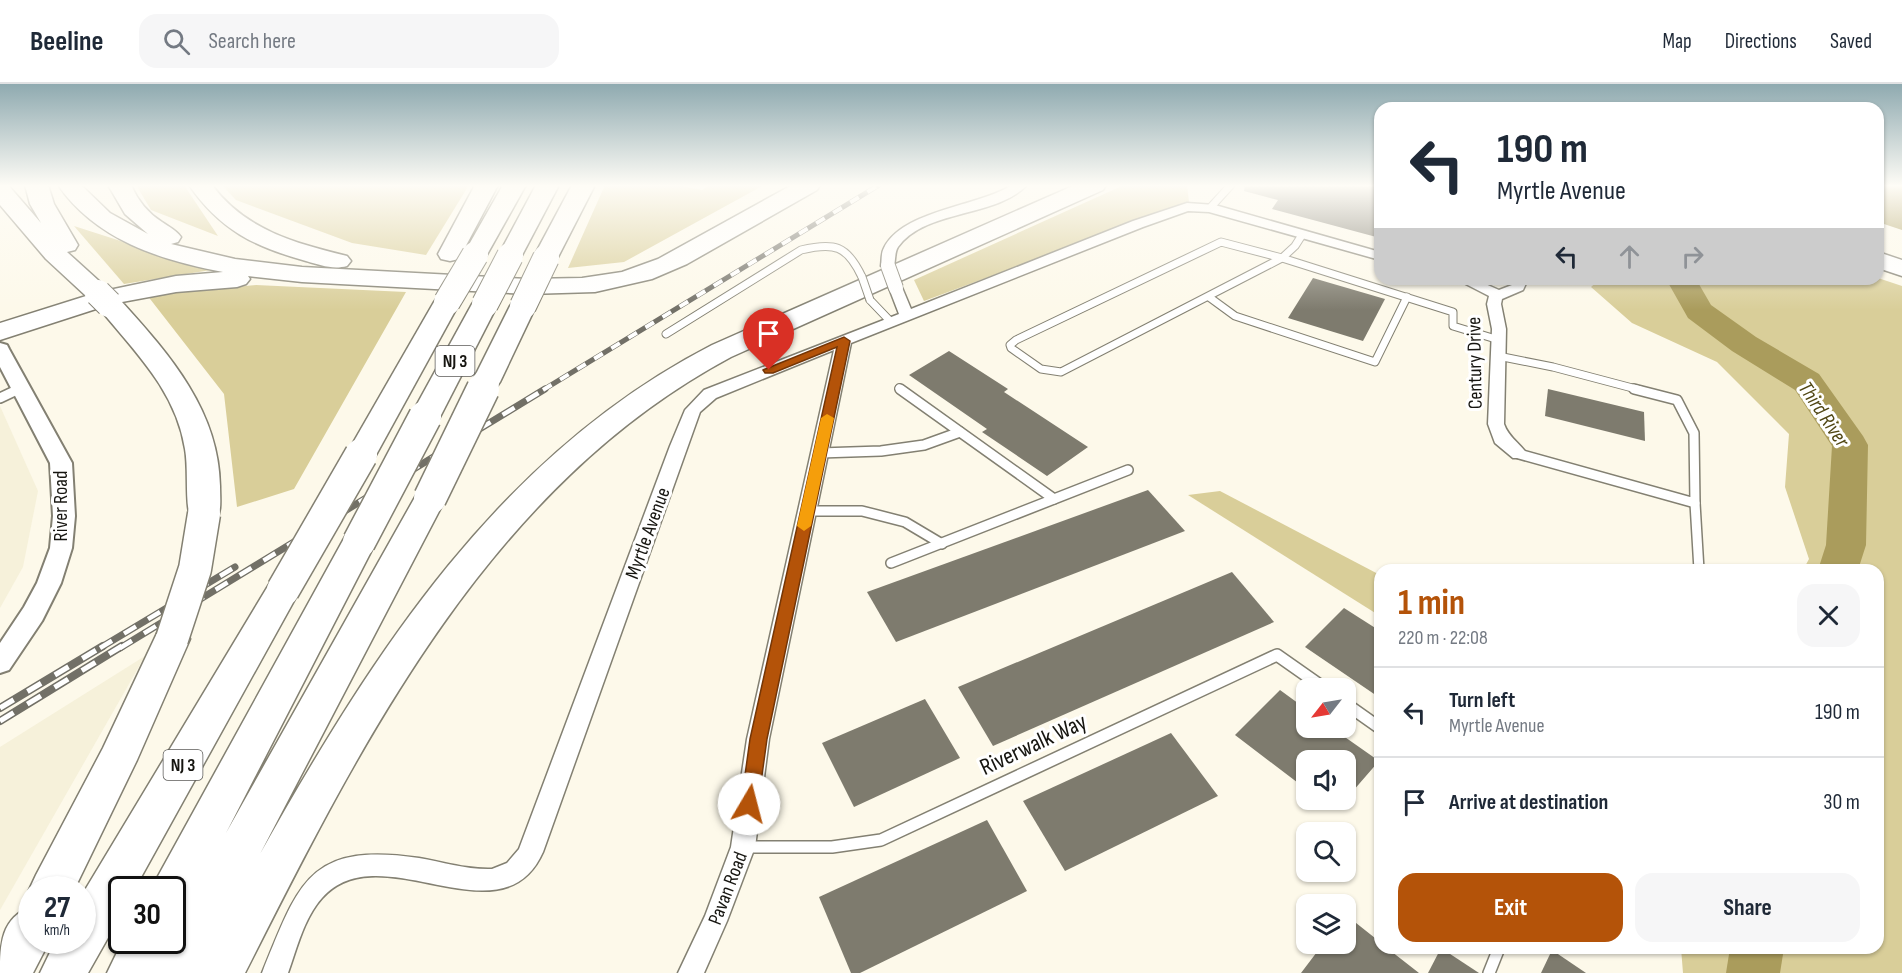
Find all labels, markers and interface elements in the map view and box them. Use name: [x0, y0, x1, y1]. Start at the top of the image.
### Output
search box: [139, 14, 559, 68]
text: Beeline: [30, 25, 103, 58]
icon: search: [160, 25, 193, 58]
text: Search here: [208, 28, 296, 55]
text: Map: [1662, 29, 1692, 54]
text: Directions: [1725, 29, 1797, 54]
text: Saved: [1830, 29, 1872, 54]
text: 190 m: [1497, 124, 1588, 175]
icon: left: [1398, 126, 1476, 204]
text: Myrtle Avenue: [1497, 175, 1626, 207]
icon: left: [1550, 240, 1583, 273]
icon: ahead: [1613, 240, 1646, 273]
icon: right: [1676, 240, 1709, 273]
pin: [743, 308, 794, 370]
icon: arrive: [752, 317, 785, 350]
street label: Century Drive: [1462, 317, 1488, 409]
road number: NJ 3: [436, 346, 474, 376]
water label: Third River: [1793, 377, 1855, 453]
street label: River Road: [49, 471, 73, 541]
street label: Myrtle Avenue: [620, 484, 676, 582]
text: 1 min: [1398, 582, 1465, 625]
button: close: [1797, 584, 1860, 647]
text: 220 m · 22:08: [1398, 626, 1488, 650]
north arrow: [1296, 678, 1356, 738]
map controls: [1296, 678, 1356, 954]
text: Turn left: [1449, 687, 1515, 714]
icon: left: [1398, 696, 1431, 729]
text: 190 m: [1815, 699, 1860, 726]
street label: Riverwalk Way: [975, 707, 1091, 782]
text: Myrtle Avenue: [1449, 714, 1545, 738]
road number: NJ 3: [164, 750, 202, 780]
button: sound: [1296, 750, 1356, 810]
position arrow: [717, 772, 781, 836]
icon: arrive: [1398, 786, 1431, 819]
text: Arrive at destination: [1449, 789, 1608, 816]
text: 30 m: [1823, 789, 1860, 816]
button: search: [1296, 822, 1356, 882]
street label: Pavan Road: [703, 849, 753, 928]
button: Exit: [1398, 873, 1623, 942]
button: Share: [1635, 873, 1860, 942]
speed limit sign: 30: [108, 876, 186, 954]
text: 27: [44, 890, 70, 926]
button: layers: [1296, 894, 1356, 954]
text: km/h: [44, 921, 70, 940]

